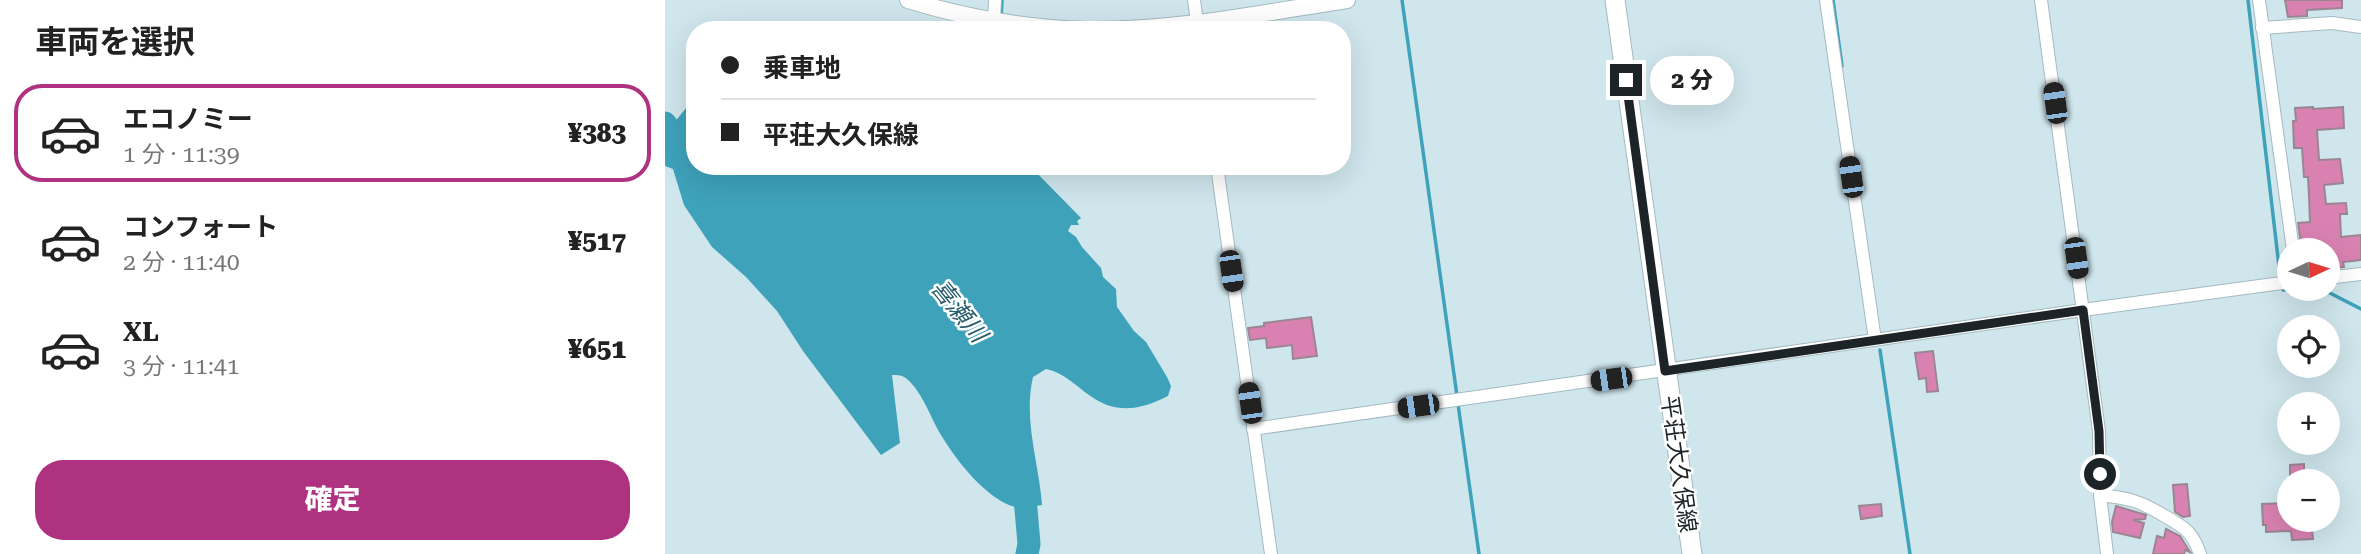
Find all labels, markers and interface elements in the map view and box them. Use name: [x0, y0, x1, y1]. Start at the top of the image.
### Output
text: 車両を選択: [35, 23, 195, 61]
text: 乗車地: [763, 53, 841, 83]
callout: 2 分: [1651, 56, 1735, 104]
route end: [1610, 64, 1642, 96]
text: 2 分: [1671, 67, 1713, 94]
car: [2042, 81, 2069, 125]
icon: car: [39, 102, 102, 165]
text: エコノミー: [123, 104, 253, 134]
text: ¥383: [568, 118, 626, 148]
text: 平荘大久保線: [763, 120, 919, 150]
text: 1 分 · 11:39: [123, 141, 240, 168]
car: [1838, 155, 1865, 199]
icon: car: [39, 210, 102, 273]
text: コンフォート: [123, 212, 278, 242]
text: ¥517: [568, 226, 626, 256]
car: [2063, 236, 2090, 280]
north arrow: [2277, 238, 2340, 301]
map controls: [2277, 238, 2340, 532]
text: 2 分 · 11:40: [123, 249, 240, 276]
car: [1218, 249, 1245, 293]
water label: 喜瀬川: [925, 274, 994, 350]
button: locate: [2277, 315, 2340, 378]
text: XL: [123, 317, 159, 347]
icon: car: [39, 318, 102, 381]
text: ¥651: [568, 334, 626, 364]
text: 3 分 · 11:41: [123, 353, 240, 380]
car: [1589, 366, 1634, 392]
car: [1237, 381, 1264, 425]
button: +: [2277, 392, 2340, 455]
car: [1396, 393, 1441, 419]
street label: 平荘大久保線: [1656, 394, 1701, 534]
route start: [2084, 458, 2116, 490]
button: 確定: [35, 460, 630, 540]
button: −: [2277, 469, 2340, 532]

